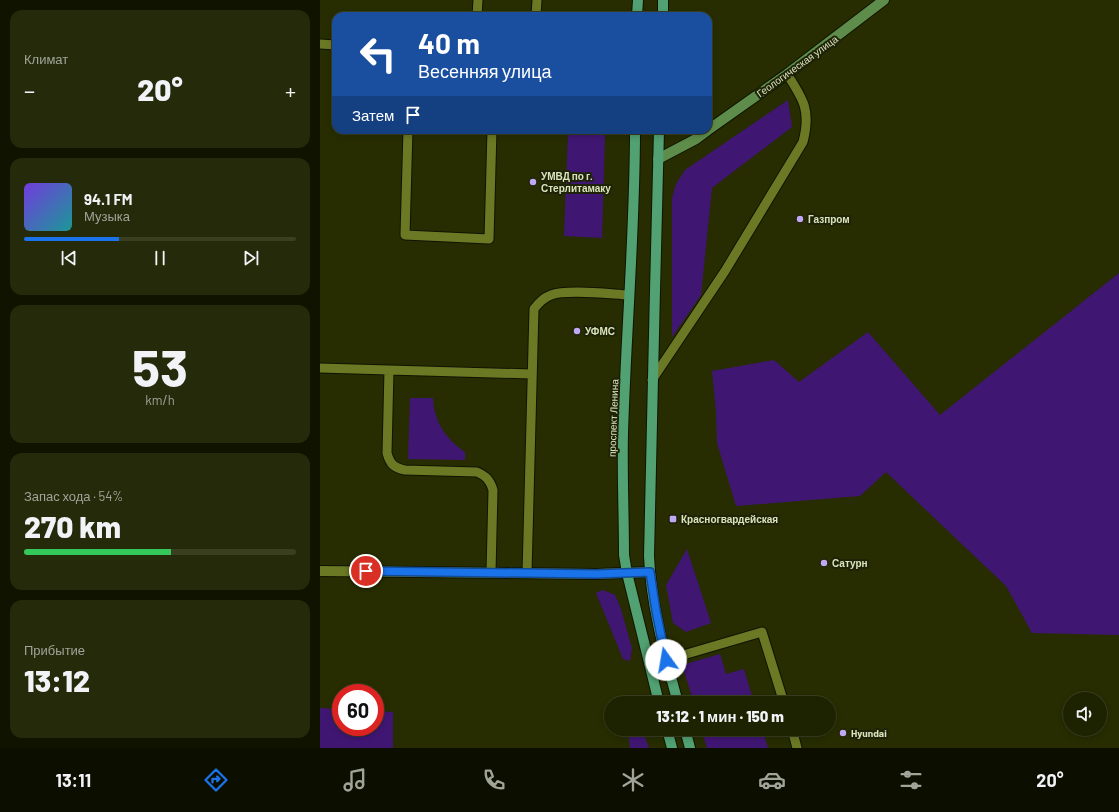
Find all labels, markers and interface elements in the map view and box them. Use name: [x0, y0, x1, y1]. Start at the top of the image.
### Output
text: 40 m: [418, 26, 480, 60]
icon: left: [352, 28, 404, 80]
street label: Геологическая улица: [754, 32, 840, 99]
text: Климат: [24, 51, 68, 67]
text: Весенняя улица: [418, 60, 552, 82]
text: 20°: [137, 71, 183, 107]
text: −: [24, 77, 35, 103]
text: +: [285, 77, 296, 103]
icon: arrive: [402, 104, 424, 126]
text: Затем: [352, 106, 394, 124]
place label: УМВД по г. Стерлитамаку: [541, 170, 611, 194]
marker: УМВД по г. Стерлитамаку: [528, 177, 538, 187]
text: 94.1 FM: [84, 190, 133, 208]
text: Музыка: [84, 208, 130, 224]
place label: Газпром: [808, 213, 850, 225]
marker: Газпром: [795, 214, 805, 224]
icon: previous: [58, 247, 80, 269]
icon: pause: [149, 247, 171, 269]
icon: next: [240, 247, 262, 269]
place label: УФМС: [585, 325, 615, 337]
marker: УФМС: [572, 326, 582, 336]
text: 53: [132, 335, 188, 397]
street label: проспект Ленина: [606, 378, 620, 457]
text: km/h: [145, 392, 175, 408]
text: Запас хода · 54%: [24, 488, 123, 504]
text: 270 km: [24, 508, 121, 544]
place label: Красногвардейская: [681, 513, 778, 525]
marker: Красногвардейская: [668, 514, 678, 524]
pin: [349, 554, 383, 588]
place label: Сатурн: [832, 557, 868, 569]
marker: Сатурн: [819, 558, 829, 568]
icon: arrive: [355, 560, 377, 582]
position arrow: [645, 639, 687, 681]
text: Прибытие: [24, 642, 85, 658]
text: 13:12: [24, 662, 90, 698]
speed limit sign: 60: [332, 684, 384, 736]
map controls: [1063, 692, 1107, 736]
button: sound: [1063, 692, 1107, 736]
text: 13:12 · 1 мин · 150 m: [656, 707, 784, 725]
place label: Hyundai: [851, 727, 887, 739]
marker: Hyundai: [838, 728, 848, 738]
icon: directions: [202, 766, 230, 794]
icon: music: [341, 766, 369, 794]
icon: phone: [480, 766, 508, 794]
icon: climate: [619, 766, 647, 794]
icon: car: [758, 766, 786, 794]
icon: filters: [897, 766, 925, 794]
text: 13:11: [56, 769, 91, 791]
text: 20°: [1036, 769, 1063, 791]

